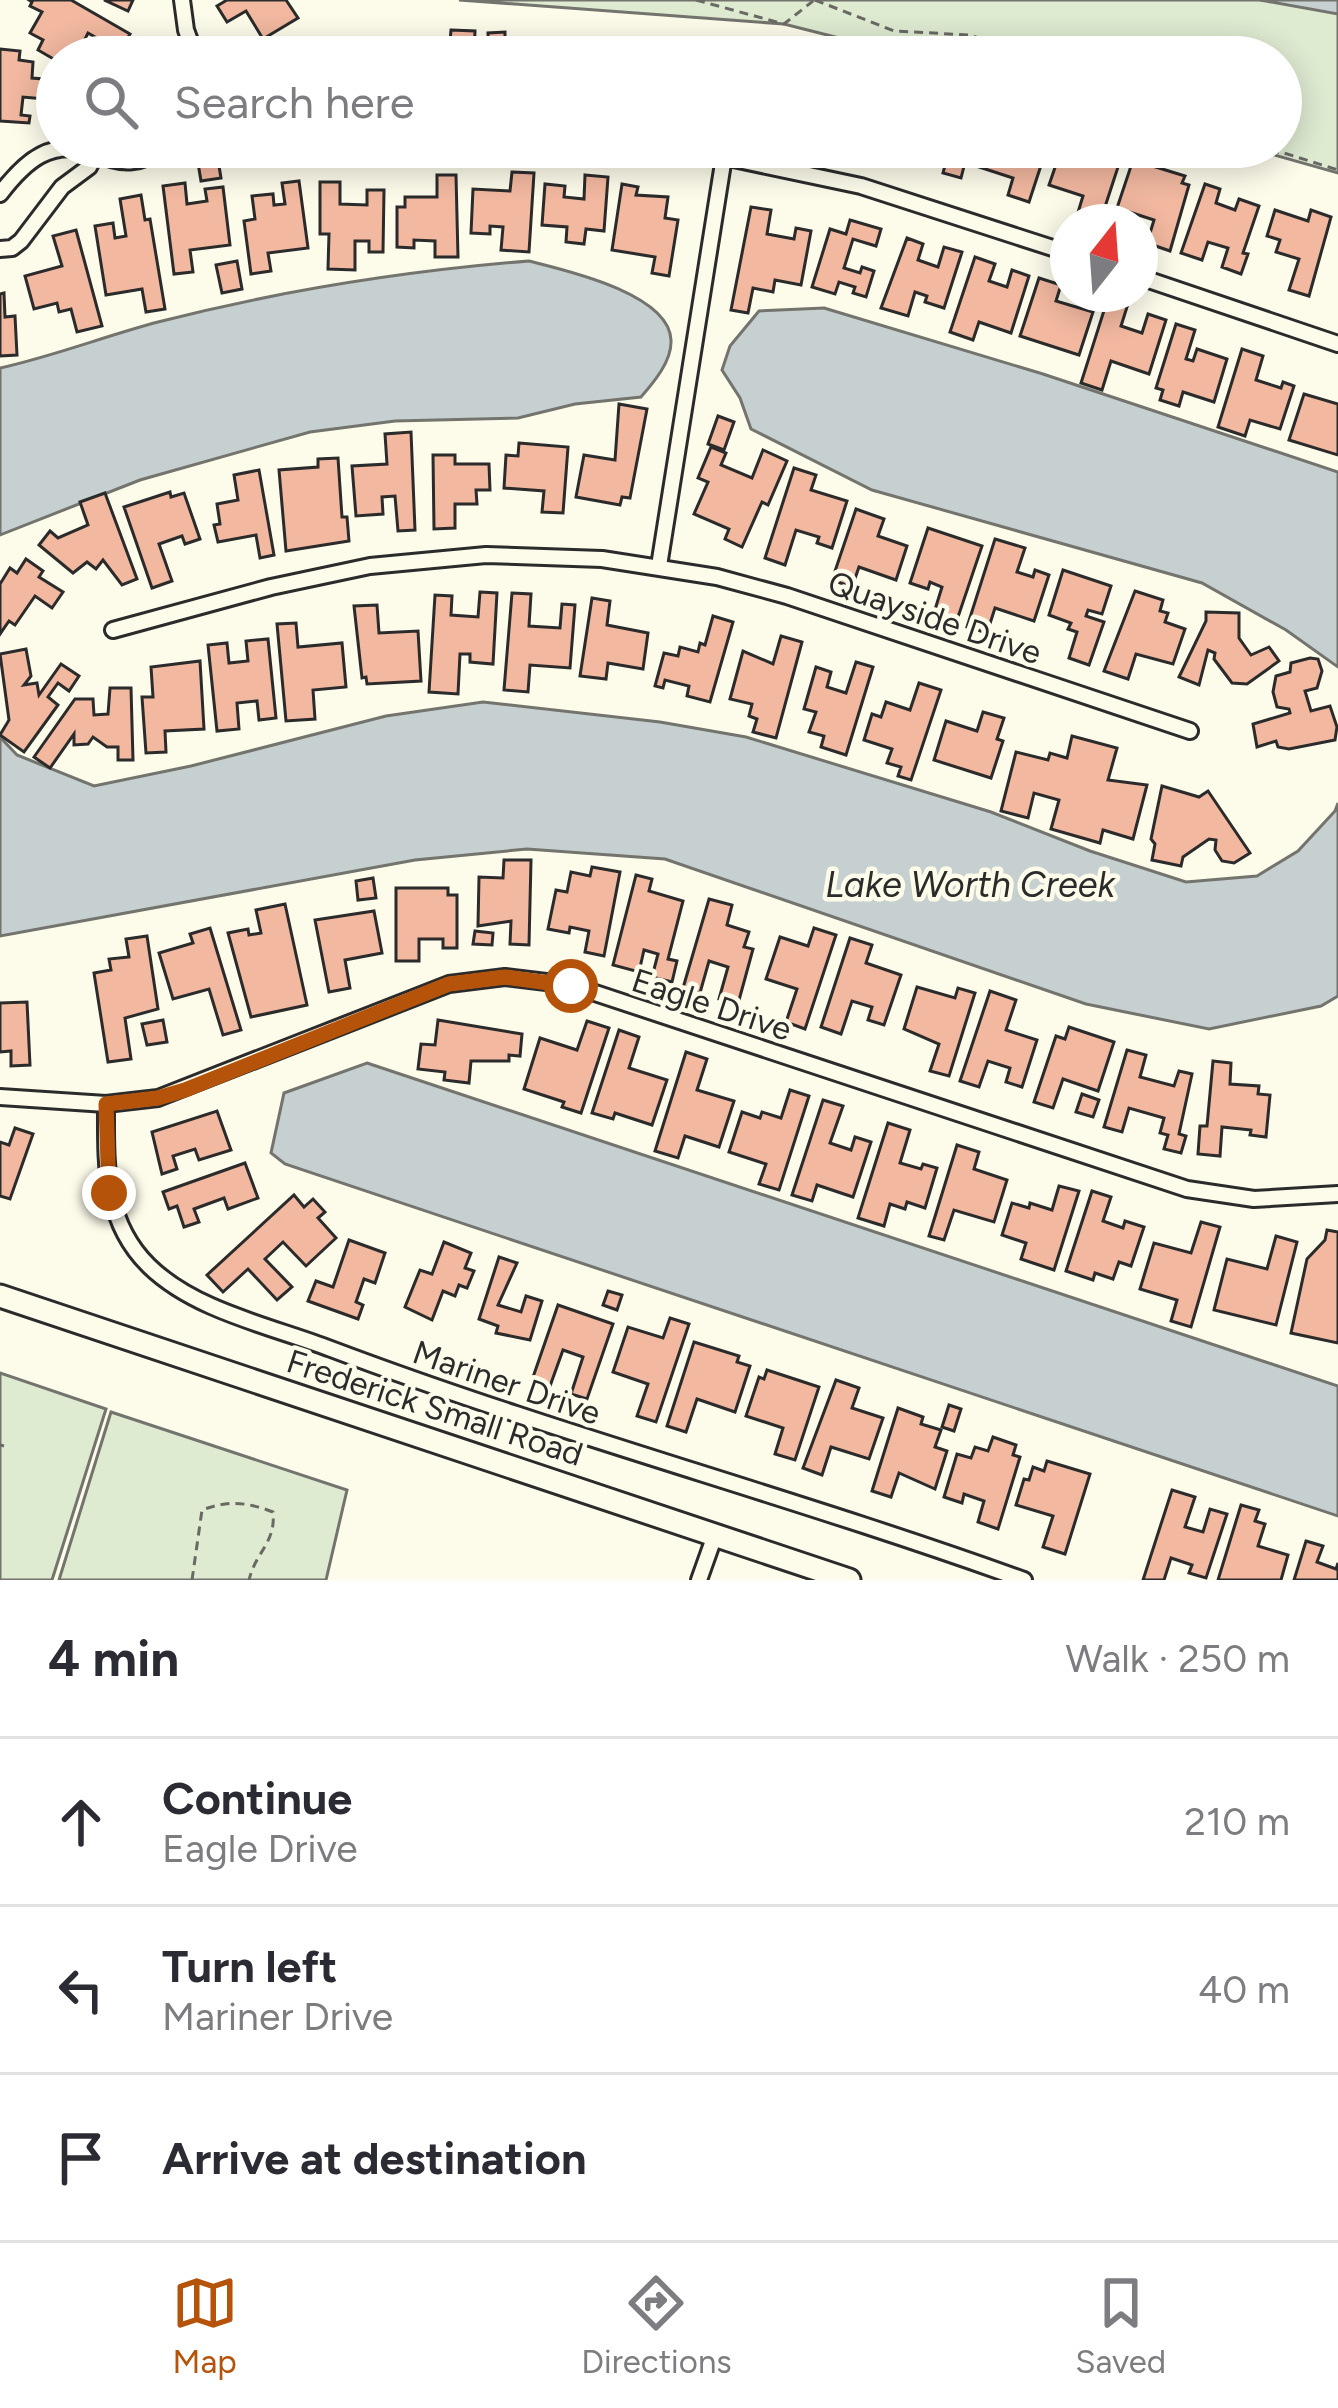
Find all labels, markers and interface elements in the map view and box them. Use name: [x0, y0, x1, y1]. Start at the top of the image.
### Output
search box: [36, 36, 1302, 168]
icon: search: [78, 69, 144, 135]
text: Search here: [174, 75, 414, 129]
north arrow: [1050, 204, 1158, 312]
street label: Quayside Drive: [823, 563, 1047, 672]
water label: Lake Worth Creek: [825, 863, 1116, 906]
route start: [544, 959, 598, 1013]
street label: Eagle Drive: [627, 960, 797, 1049]
route end: [82, 1166, 136, 1220]
street label: Mariner Drive: [408, 1332, 606, 1433]
street label: Frederick Small Road: [282, 1341, 588, 1474]
text: 4 min: [48, 1628, 179, 1689]
text: Walk · 250 m: [1066, 1635, 1290, 1682]
text: Continue: [162, 1771, 352, 1825]
icon: ahead: [48, 1789, 114, 1855]
text: 210 m: [1184, 1798, 1290, 1845]
text: Eagle Drive: [162, 1825, 358, 1872]
text: Turn left: [162, 1939, 337, 1993]
icon: left: [48, 1957, 114, 2023]
text: 40 m: [1198, 1966, 1290, 2013]
text: Mariner Drive: [162, 1993, 393, 2040]
icon: arrive: [48, 2125, 114, 2191]
text: Arrive at destination: [162, 2131, 586, 2185]
tab: Map: [172, 2270, 238, 2381]
tab: Directions: [581, 2270, 732, 2381]
tab: Saved: [1075, 2270, 1166, 2381]

